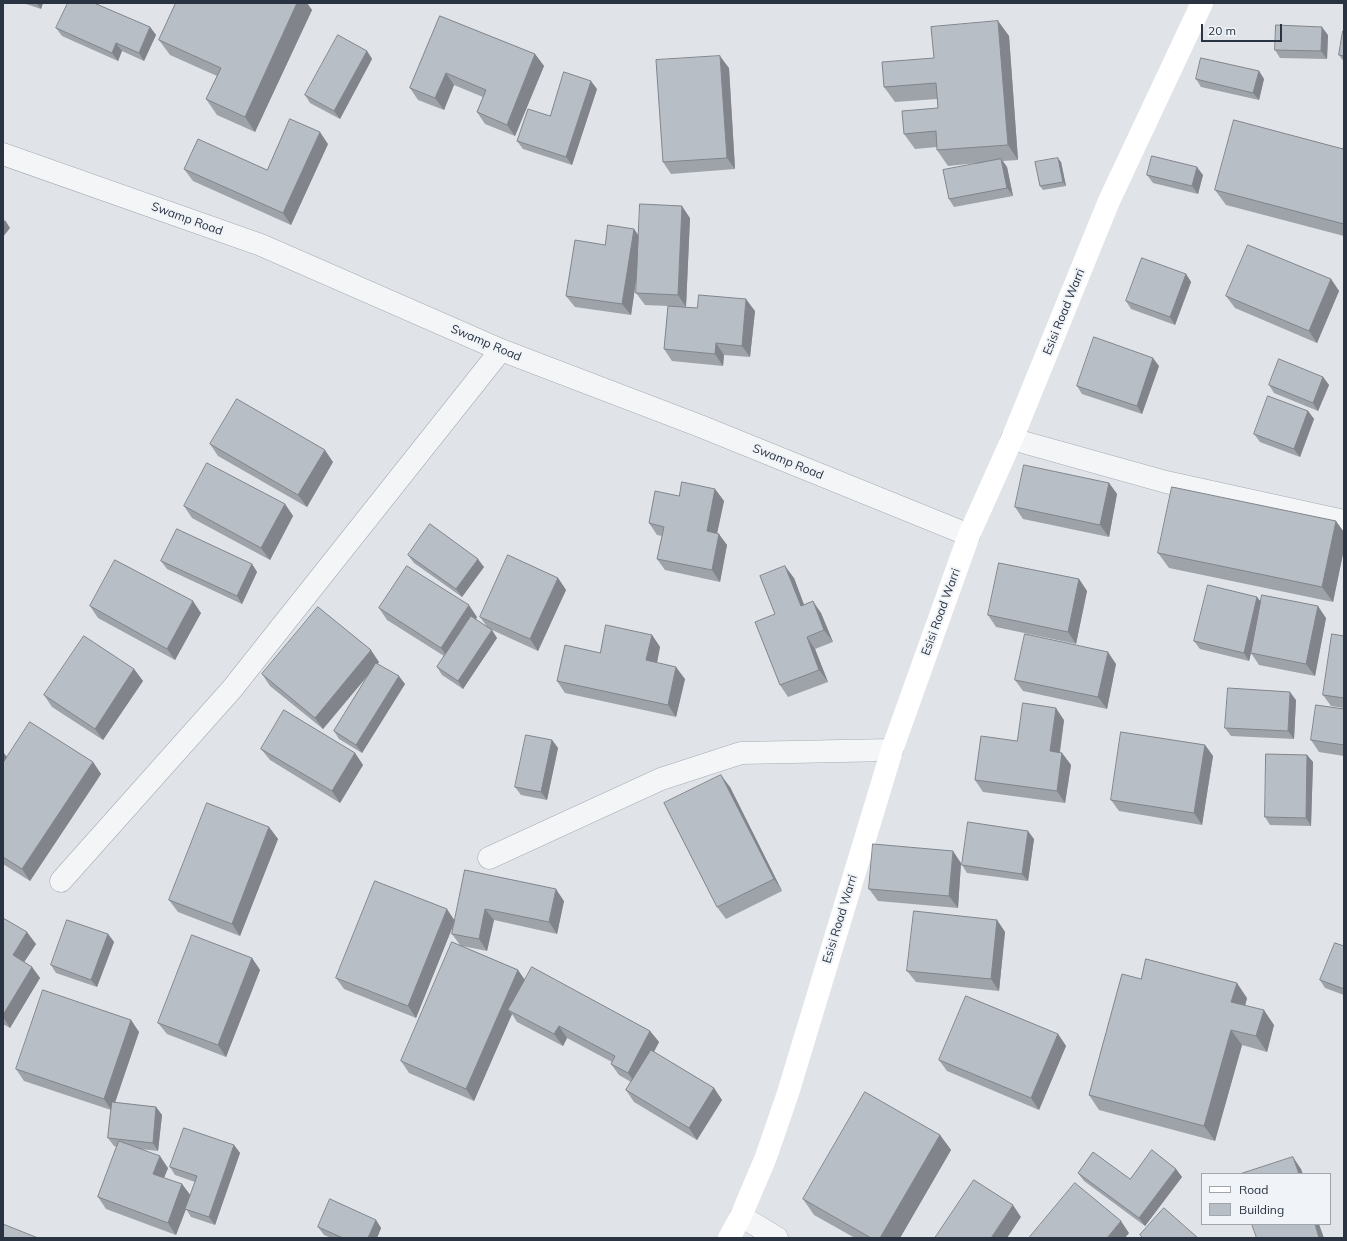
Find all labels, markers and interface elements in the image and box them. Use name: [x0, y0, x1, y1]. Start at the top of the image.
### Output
scale bar: [1203, 16, 1284, 42]
text: 20 m: [1208, 23, 1236, 38]
street label: Swamp Road: [149, 199, 225, 239]
street label: Esisi Road Warri: [1040, 267, 1088, 357]
street label: Swamp Road: [449, 322, 523, 364]
street label: Swamp Road: [750, 441, 826, 483]
street label: Esisi Road Warri: [919, 566, 963, 658]
street label: Esisi Road Warri: [820, 873, 860, 965]
legend: [1201, 1173, 1331, 1225]
text: Road: [1239, 1182, 1268, 1197]
text: Building: [1239, 1202, 1284, 1217]

